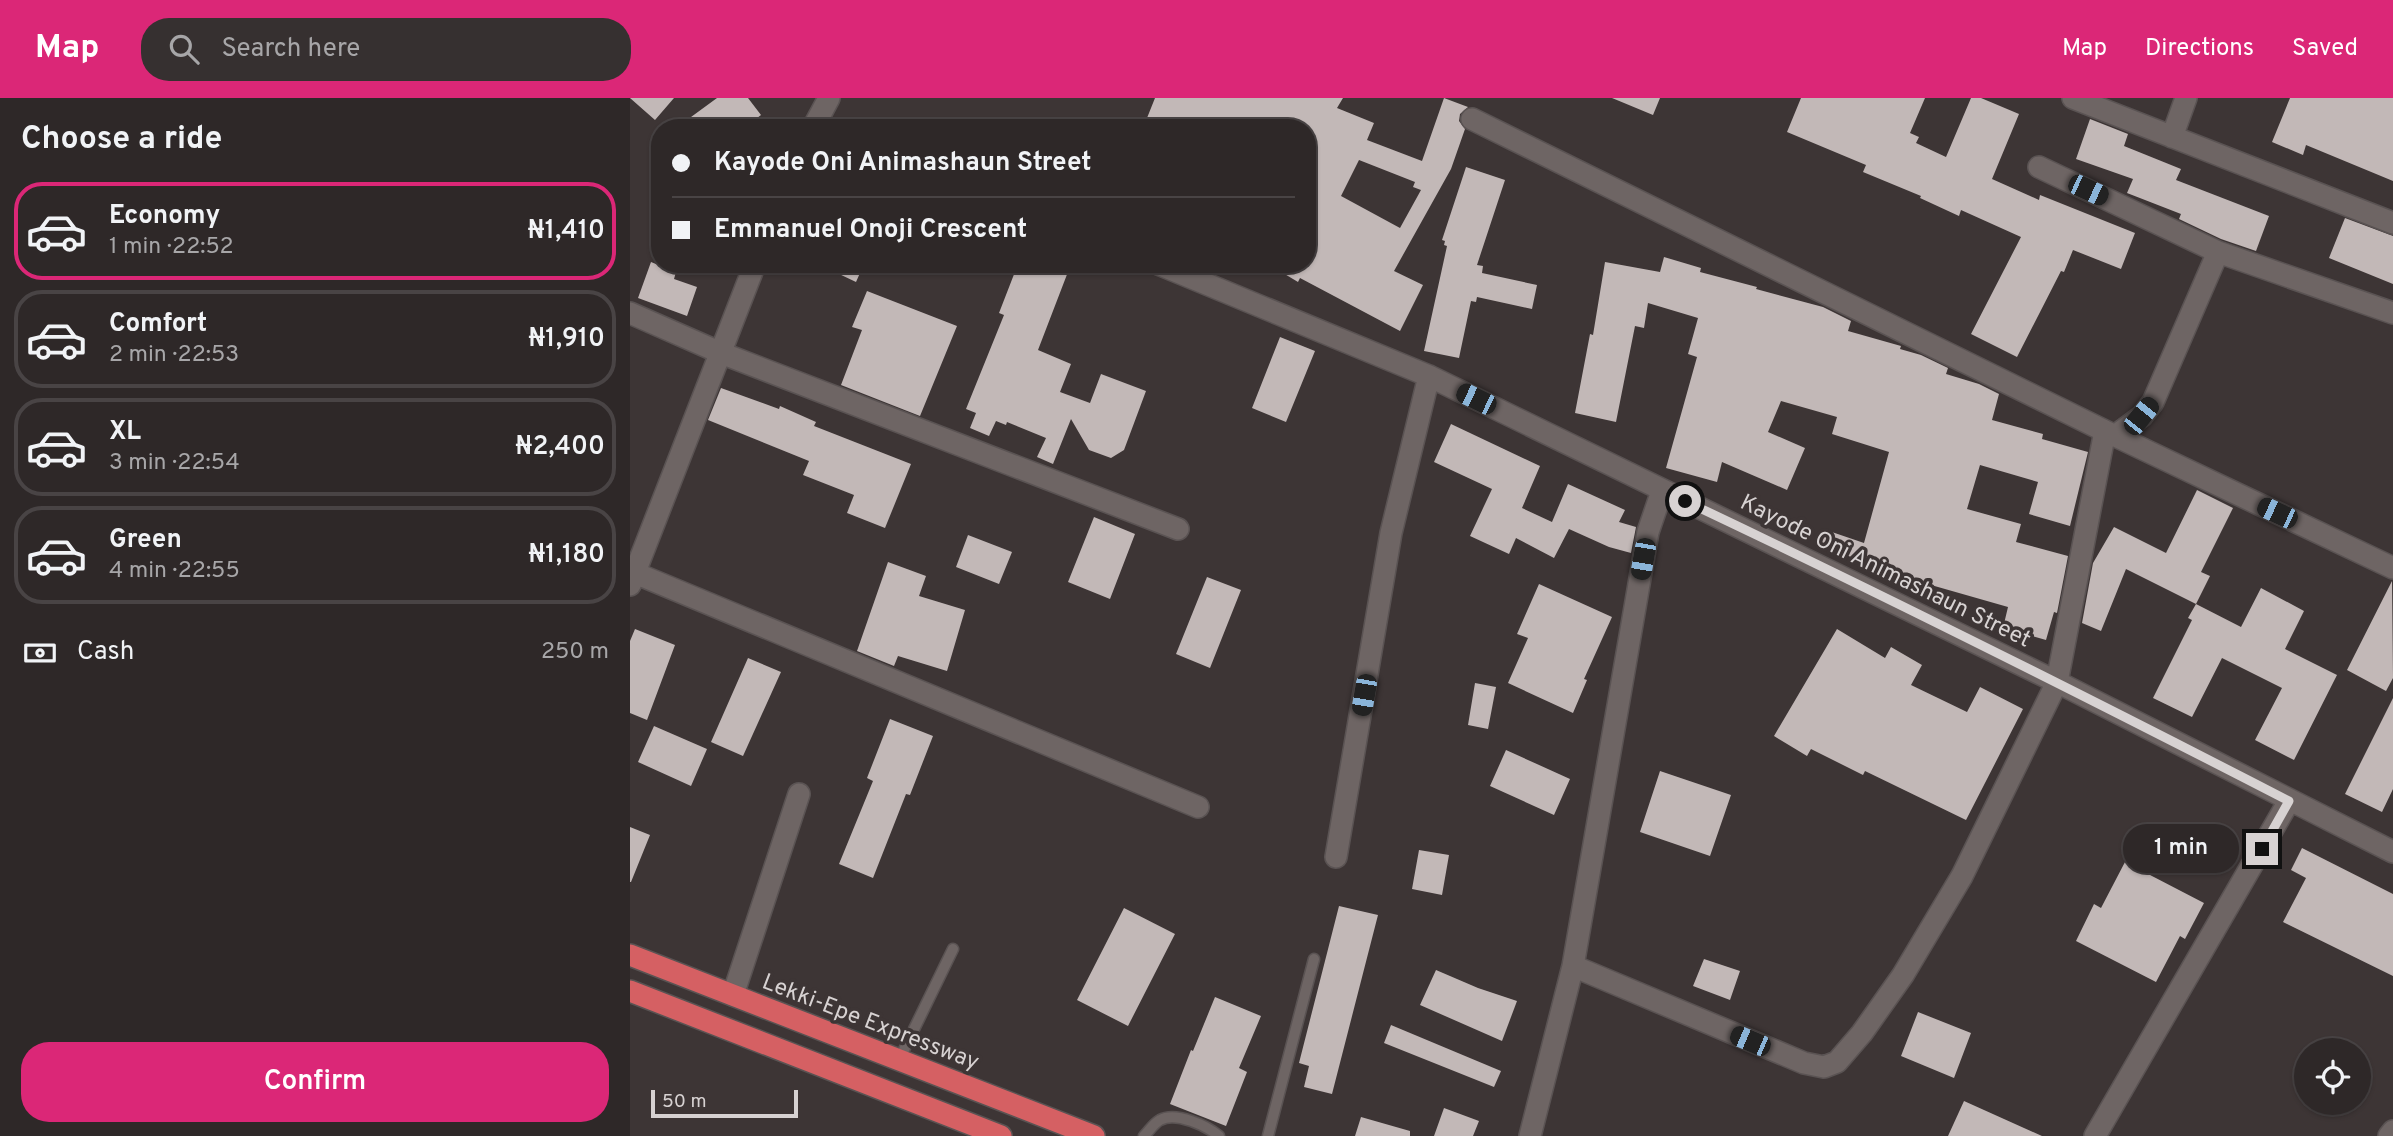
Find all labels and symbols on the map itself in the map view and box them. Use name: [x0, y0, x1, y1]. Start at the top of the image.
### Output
car: [2065, 172, 2112, 208]
car: [1453, 380, 1500, 418]
car: [2120, 393, 2163, 439]
route start: [1669, 485, 1701, 517]
street label: Kayode Oni Animashaun Street: [1735, 489, 2035, 655]
car: [2254, 495, 2301, 531]
car: [1630, 536, 1657, 582]
car: [1351, 672, 1378, 718]
callout: 1 min: [2122, 824, 2238, 874]
route end: [2246, 833, 2278, 865]
street label: Lekki-Epe Expressway: [757, 969, 983, 1078]
car: [1727, 1023, 1774, 1059]
scale bar: [651, 1087, 798, 1119]

